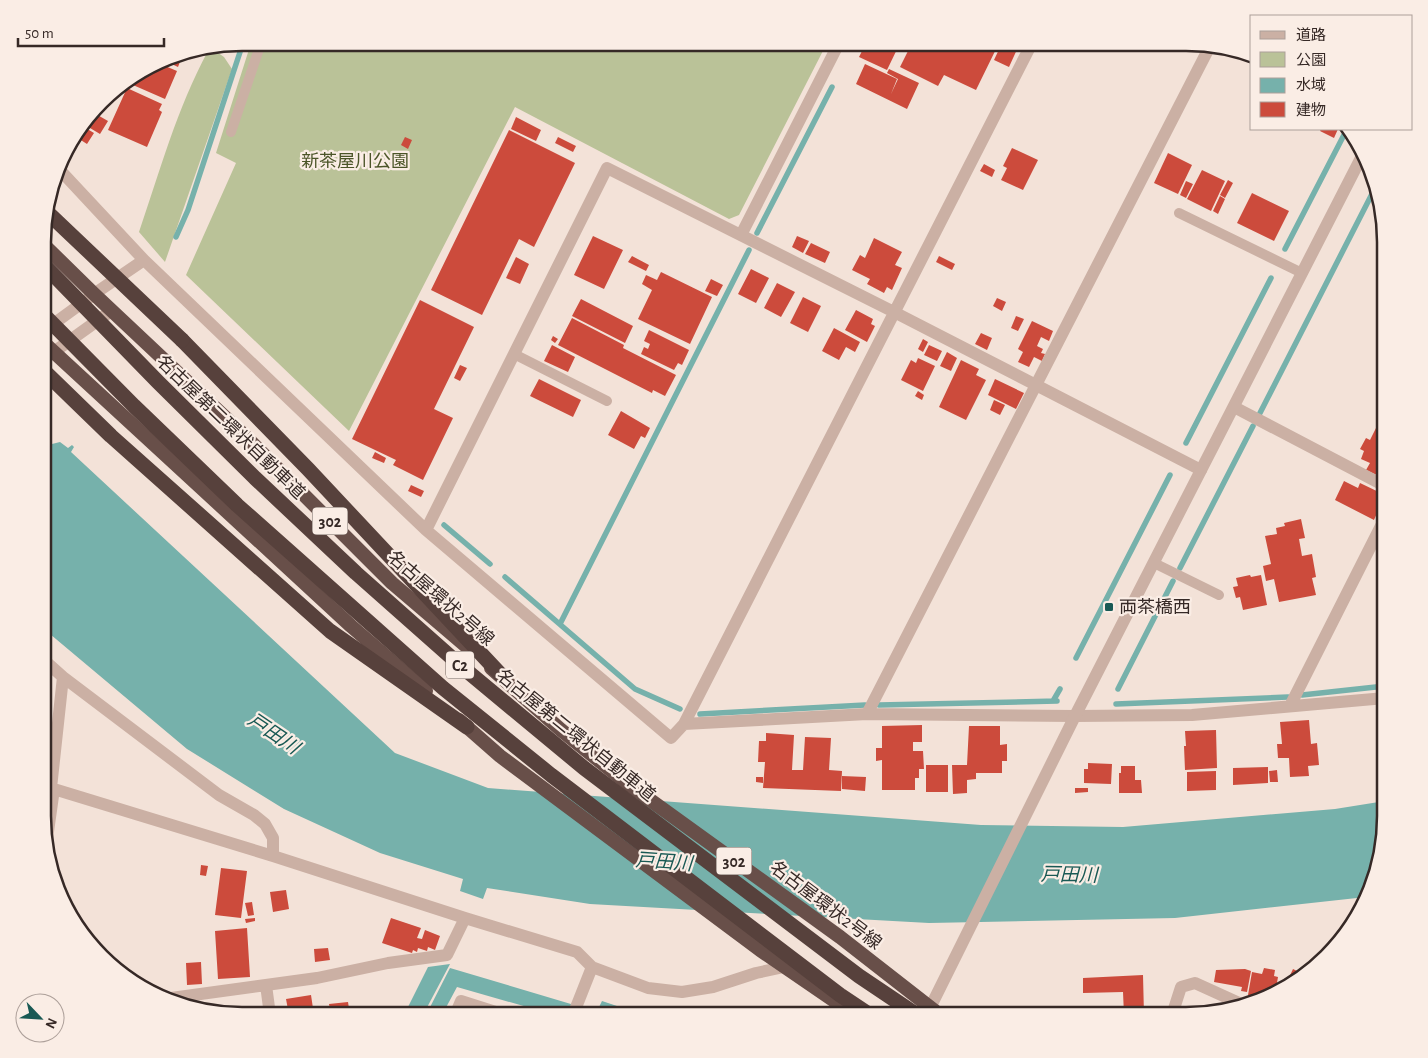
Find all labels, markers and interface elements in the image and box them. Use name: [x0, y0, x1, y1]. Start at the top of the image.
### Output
scale bar: [18, 15, 164, 47]
legend: [1250, 15, 1413, 130]
text: 50 m: [25, 26, 54, 41]
text: 道路: [1296, 27, 1326, 43]
text: 公園: [1296, 52, 1326, 68]
text: 水域: [1296, 77, 1326, 93]
text: 建物: [1296, 102, 1326, 118]
park label: 新茶屋川公園: [301, 152, 409, 171]
street label: 名古屋第二環状自動車道: [153, 351, 309, 503]
road number: 302: [312, 508, 348, 534]
street label: 名古屋環状2号線: [384, 546, 498, 650]
place label: 両茶橋西: [1119, 598, 1191, 617]
marker: 両茶橋西: [1103, 601, 1115, 613]
road number: C2: [446, 652, 474, 678]
street label: 名古屋第二環状自動車道: [493, 665, 659, 805]
water label: 戸田川: [244, 710, 304, 759]
road number: 302: [716, 848, 752, 874]
water label: 戸田川: [635, 851, 695, 874]
street label: 名古屋環状2号線: [766, 857, 886, 953]
water label: 戸田川: [1040, 866, 1100, 886]
north arrow: [15, 993, 65, 1043]
text: N: [42, 1016, 59, 1030]

